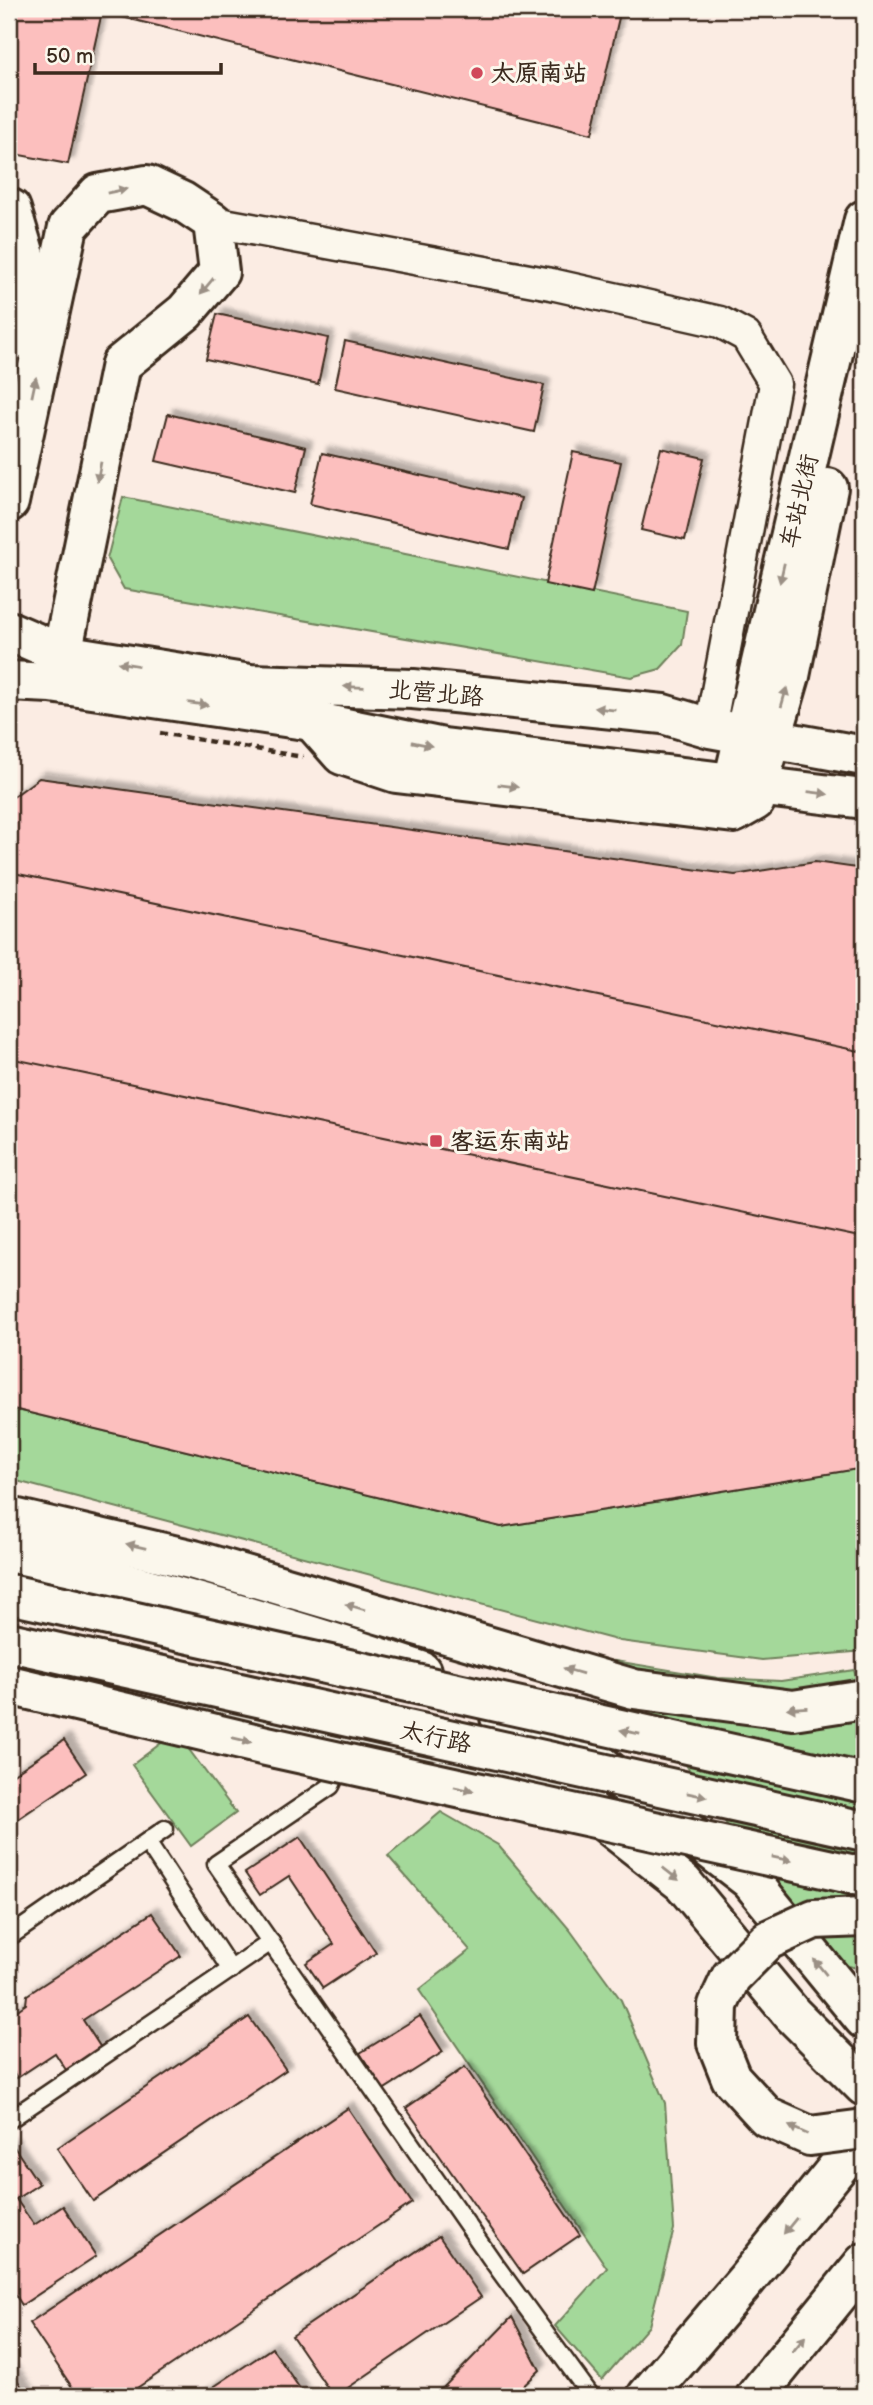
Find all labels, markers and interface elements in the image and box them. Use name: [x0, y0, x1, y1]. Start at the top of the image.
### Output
scale bar: [35, 32, 220, 76]
text: 50 m: [46, 44, 93, 69]
place label: 太原南站: [491, 59, 587, 88]
marker: 太原南站: [469, 65, 485, 81]
one-way arrow: [106, 185, 128, 196]
one-way arrow: [199, 277, 215, 295]
one-way arrow: [28, 376, 39, 398]
street label: 车站北街: [775, 451, 824, 551]
one-way arrow: [93, 461, 104, 483]
one-way arrow: [777, 562, 788, 584]
one-way arrow: [117, 658, 139, 669]
street label: 北营北路: [387, 675, 485, 712]
one-way arrow: [342, 682, 364, 693]
one-way arrow: [779, 685, 790, 707]
one-way arrow: [187, 699, 209, 710]
one-way arrow: [594, 703, 616, 714]
one-way arrow: [411, 738, 433, 749]
one-way arrow: [498, 781, 520, 792]
one-way arrow: [807, 788, 829, 799]
place label: 客运东南站: [450, 1127, 570, 1156]
marker: 客运东南站: [428, 1133, 444, 1149]
one-way arrow: [125, 1541, 147, 1552]
one-way arrow: [344, 1602, 365, 1612]
one-way arrow: [563, 1666, 584, 1676]
one-way arrow: [786, 1703, 808, 1714]
street label: 太行路: [398, 1716, 474, 1759]
one-way arrow: [619, 1727, 641, 1738]
one-way arrow: [231, 1735, 253, 1746]
one-way arrow: [453, 1784, 475, 1795]
one-way arrow: [686, 1789, 708, 1800]
one-way arrow: [771, 1853, 793, 1864]
one-way arrow: [662, 1866, 680, 1880]
one-way arrow: [813, 1958, 828, 1975]
one-way arrow: [787, 2124, 808, 2135]
one-way arrow: [783, 2218, 798, 2235]
one-way arrow: [792, 2335, 807, 2353]

